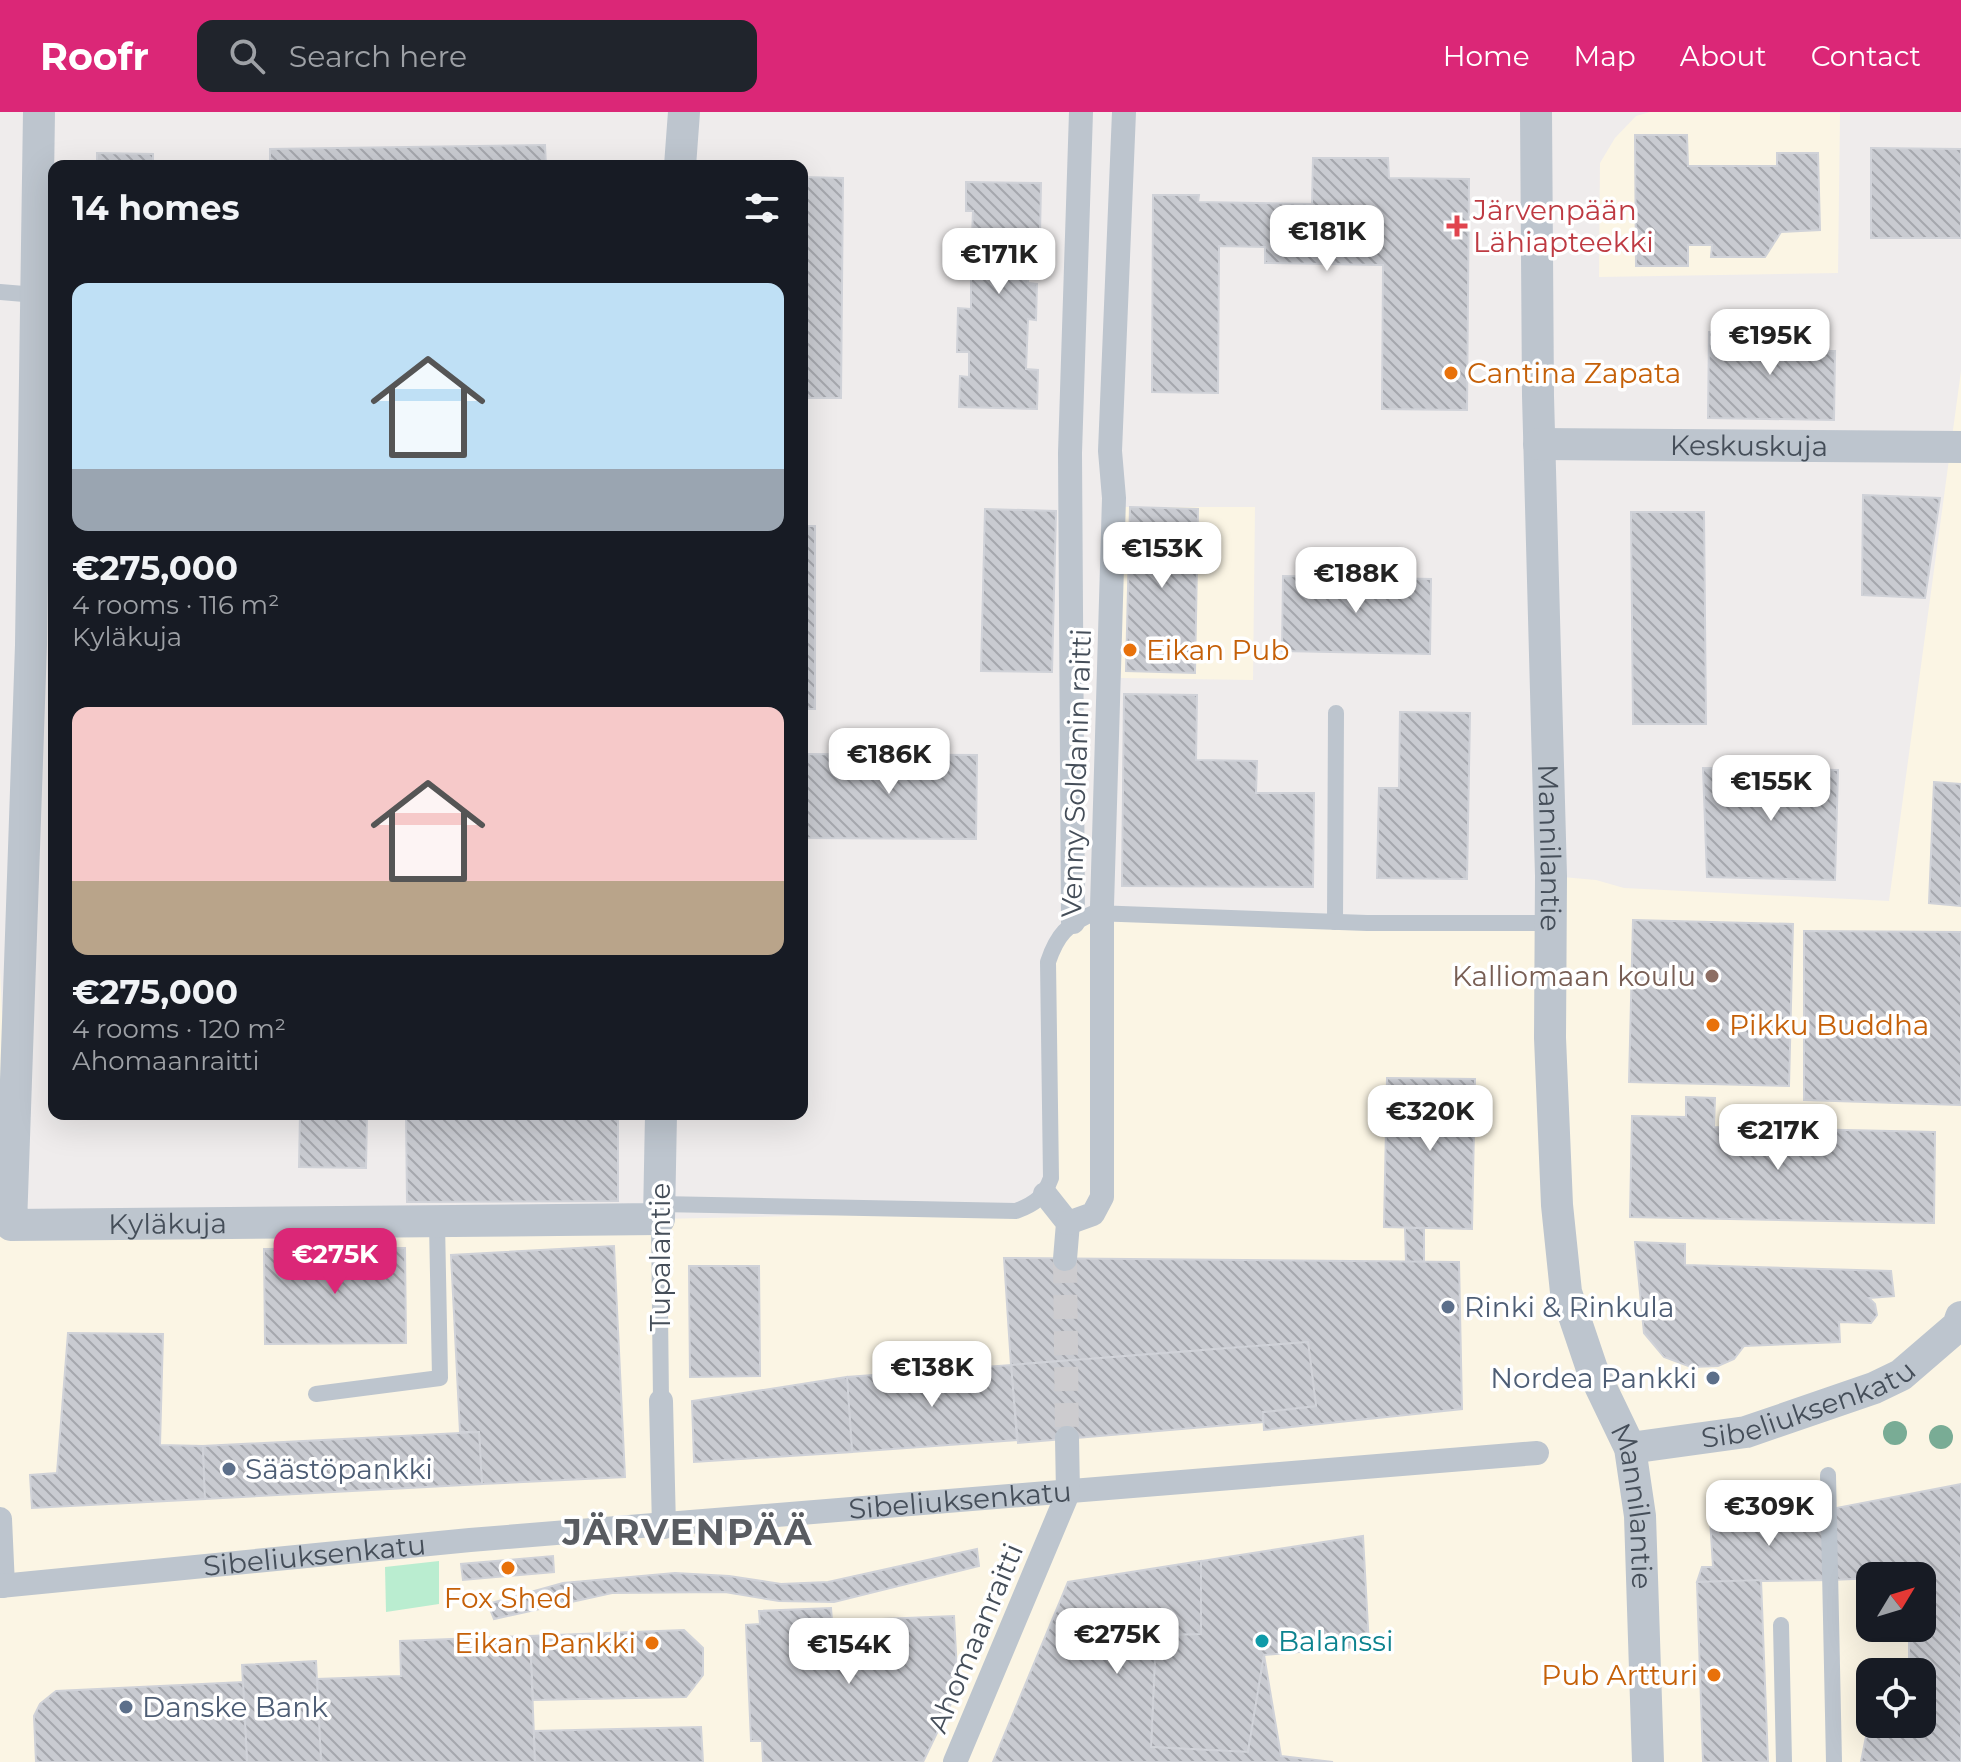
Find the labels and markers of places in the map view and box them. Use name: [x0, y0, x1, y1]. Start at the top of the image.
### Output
place label: Järvenpään Lähiapteekki: [1472, 193, 1654, 259]
pin: €181K: [1271, 205, 1383, 273]
marker: Järvenpään Lähiapteekki: [1448, 217, 1466, 235]
pin: €171K: [943, 228, 1055, 296]
pin: €195K: [1714, 309, 1826, 377]
place label: Cantina Zapata: [1467, 356, 1681, 390]
marker: Cantina Zapata: [1442, 364, 1460, 382]
pin: €153K: [1106, 522, 1218, 590]
pin: €188K: [1300, 547, 1412, 615]
place label: Eikan Pub: [1146, 633, 1289, 667]
marker: Eikan Pub: [1121, 641, 1139, 659]
pin: €186K: [833, 728, 945, 796]
pin: €155K: [1715, 755, 1827, 823]
place label: Kalliomaan koulu: [1452, 959, 1696, 993]
marker: Kalliomaan koulu: [1703, 967, 1721, 985]
place label: Pikku Buddha: [1729, 1008, 1929, 1042]
marker: Pikku Buddha: [1704, 1016, 1722, 1034]
pin: €320K: [1374, 1085, 1486, 1153]
pin: €217K: [1722, 1104, 1834, 1172]
pin: €275K: [279, 1228, 391, 1296]
place label: Rinki & Rinkula: [1464, 1290, 1674, 1324]
marker: Rinki & Rinkula: [1439, 1298, 1457, 1316]
pin: €138K: [876, 1341, 988, 1409]
place label: Nordea Pankki: [1490, 1361, 1697, 1395]
marker: Nordea Pankki: [1704, 1369, 1722, 1387]
place label: Säästöpankki: [245, 1452, 433, 1486]
marker: Säästöpankki: [220, 1460, 238, 1478]
pin: €309K: [1713, 1480, 1825, 1548]
marker: Fox Shed: [499, 1559, 517, 1577]
place label: Fox Shed: [444, 1581, 572, 1615]
pin: €275K: [1061, 1608, 1173, 1676]
pin: €154K: [793, 1618, 905, 1686]
place label: Balanssi: [1278, 1624, 1393, 1658]
place label: Eikan Pankki: [454, 1626, 636, 1660]
marker: Balanssi: [1253, 1632, 1271, 1650]
marker: Eikan Pankki: [643, 1634, 661, 1652]
place label: Pub Artturi: [1541, 1658, 1698, 1692]
marker: Pub Artturi: [1705, 1666, 1723, 1684]
place label: Danske Bank: [142, 1690, 328, 1724]
marker: Danske Bank: [117, 1698, 135, 1716]

